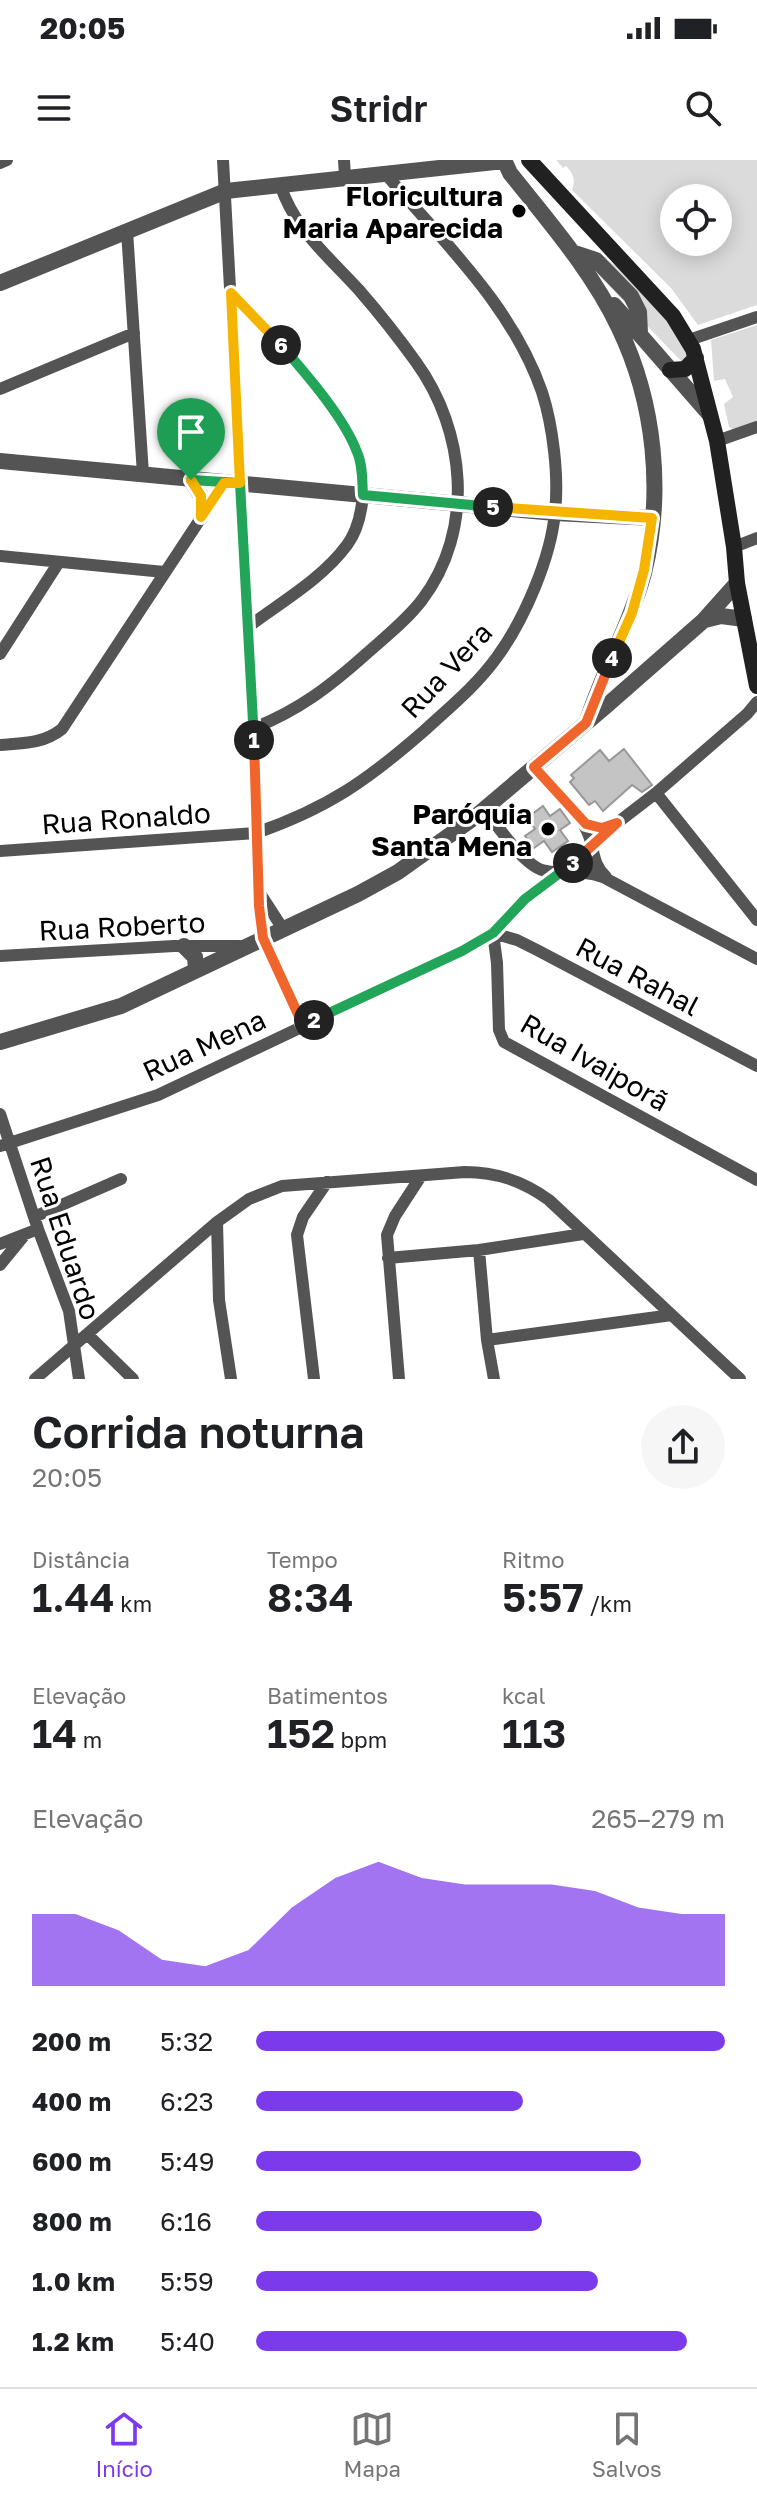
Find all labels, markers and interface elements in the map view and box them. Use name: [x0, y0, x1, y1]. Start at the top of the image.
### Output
text: 20:05: [40, 10, 125, 46]
icon: menu: [32, 86, 76, 130]
icon: search: [681, 86, 725, 130]
text: Stridr: [329, 87, 428, 130]
place label: Floricultura Maria Aparecida: [282, 179, 503, 244]
map controls: [660, 184, 732, 256]
button: locate: [660, 184, 732, 256]
marker: Floricultura Maria Aparecida: [510, 202, 528, 220]
pin: 6: [261, 325, 301, 365]
text: 6: [274, 331, 288, 358]
pin: [157, 398, 225, 480]
icon: arrive: [169, 410, 213, 454]
pin: 5: [473, 487, 513, 527]
text: 5: [486, 493, 500, 520]
street label: Rua Vera: [394, 616, 498, 724]
pin: 4: [592, 638, 632, 678]
text: 4: [605, 644, 619, 671]
pin: 1: [234, 720, 274, 760]
text: 1: [248, 726, 260, 753]
street label: Rua Ronaldo: [40, 796, 212, 840]
place label: Paróquia Santa Mena: [371, 797, 532, 862]
marker: Paróquia Santa Mena: [539, 820, 557, 838]
pin: 3: [553, 843, 593, 883]
text: 3: [566, 849, 580, 876]
street label: Rua Roberto: [38, 905, 206, 947]
street label: Rua Rahal: [571, 930, 705, 1022]
pin: 2: [294, 1000, 334, 1040]
street label: Rua Mena: [137, 1002, 271, 1088]
text: 2: [307, 1006, 321, 1033]
street label: Rua Ivaiporã: [515, 1006, 675, 1118]
street label: Rua Eduardo: [24, 1152, 108, 1324]
text: Corrida noturna: [32, 1405, 365, 1458]
button: share: [641, 1405, 725, 1489]
text: 20:05: [32, 1462, 102, 1493]
text: Distância: [32, 1546, 130, 1573]
text: Tempo: [267, 1546, 338, 1573]
text: Ritmo: [502, 1546, 564, 1573]
text: 1.44: [32, 1573, 115, 1621]
text: 8:34: [267, 1573, 354, 1621]
text: 5:57: [502, 1573, 584, 1621]
text: km: [115, 1590, 152, 1617]
text: /km: [584, 1590, 632, 1617]
text: Elevação: [32, 1682, 126, 1709]
text: Batimentos: [267, 1682, 388, 1709]
text: kcal: [502, 1682, 545, 1709]
text: 14: [32, 1709, 77, 1757]
text: 152: [267, 1709, 335, 1757]
text: 113: [502, 1709, 566, 1757]
text: m: [77, 1726, 102, 1753]
text: bpm: [335, 1726, 387, 1753]
text: Elevação: [32, 1803, 143, 1834]
text: 265–279 m: [591, 1803, 725, 1834]
text: 200 m: [32, 2026, 111, 2057]
text: 5:32: [160, 2026, 213, 2057]
text: 400 m: [32, 2086, 111, 2117]
text: 6:23: [160, 2086, 214, 2117]
text: 600 m: [32, 2146, 112, 2177]
text: 5:49: [160, 2146, 214, 2177]
text: 800 m: [32, 2206, 112, 2237]
text: 6:16: [160, 2206, 212, 2237]
text: 1.0 km: [32, 2266, 115, 2297]
text: 5:59: [160, 2266, 214, 2297]
text: 1.2 km: [32, 2326, 114, 2357]
text: 5:40: [160, 2326, 215, 2357]
tab: Início: [95, 2407, 153, 2482]
tab: Mapa: [344, 2407, 401, 2482]
tab: Salvos: [592, 2407, 662, 2482]

